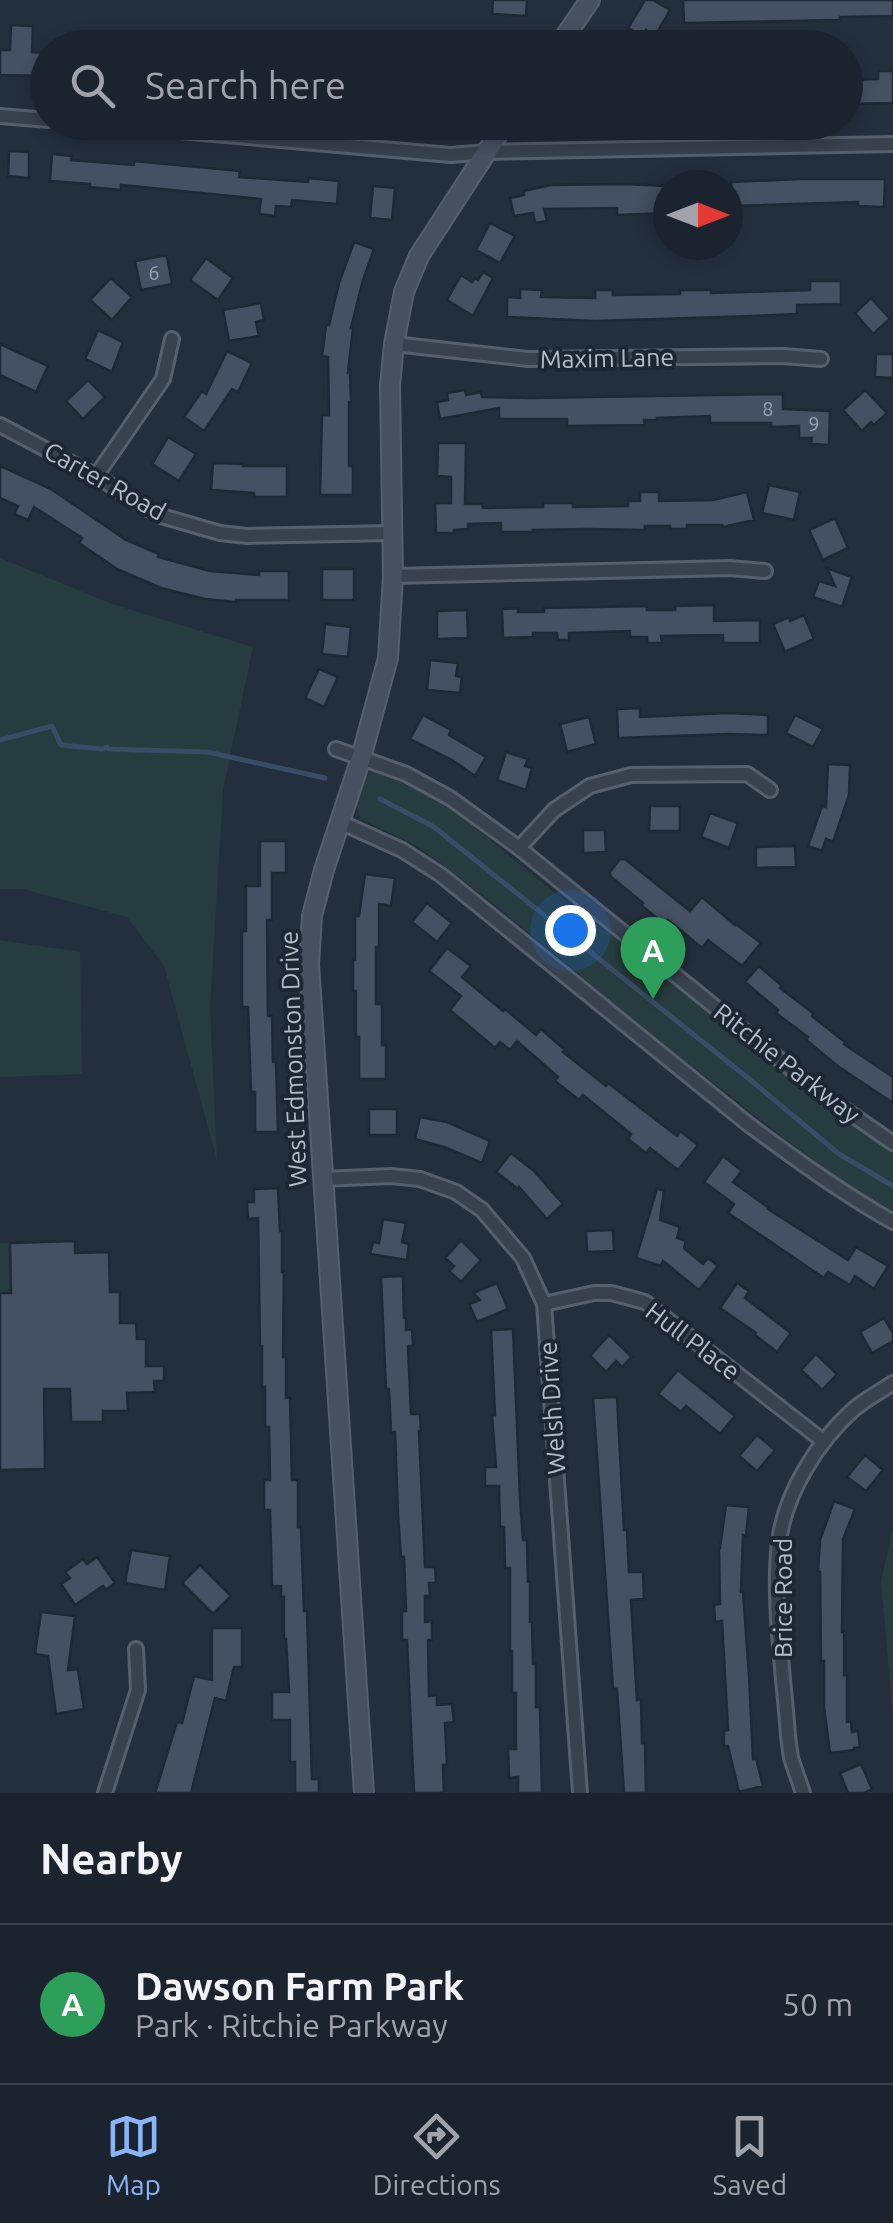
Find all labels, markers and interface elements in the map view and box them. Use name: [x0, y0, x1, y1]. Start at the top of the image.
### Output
search box: [30, 30, 863, 140]
icon: search: [65, 58, 120, 113]
text: Search here: [145, 64, 346, 106]
north arrow: [653, 170, 743, 260]
house number: 6: [148, 261, 160, 284]
street label: Maxim Lane: [540, 343, 674, 373]
house number: 8: [762, 397, 774, 420]
house number: 9: [808, 412, 820, 435]
street label: Carter Road: [40, 436, 170, 526]
your location: [545, 905, 596, 956]
pin: A: [620, 916, 686, 999]
street label: West Edmonston Drive: [275, 930, 311, 1188]
street label: Ritchie Parkway: [709, 998, 865, 1128]
street label: Hull Place: [641, 1297, 745, 1385]
street label: Welsh Drive: [533, 1341, 571, 1475]
street label: Brice Road: [769, 1538, 797, 1658]
text: Nearby: [40, 1835, 183, 1882]
text: Dawson Farm Park: [135, 1965, 464, 2007]
text: A: [61, 1986, 84, 2022]
text: 50 m: [782, 1986, 853, 2022]
text: Park · Ritchie Parkway: [135, 2007, 448, 2043]
tab: Map: [106, 2109, 161, 2200]
tab: Directions: [373, 2109, 501, 2200]
tab: Saved: [713, 2109, 787, 2200]

